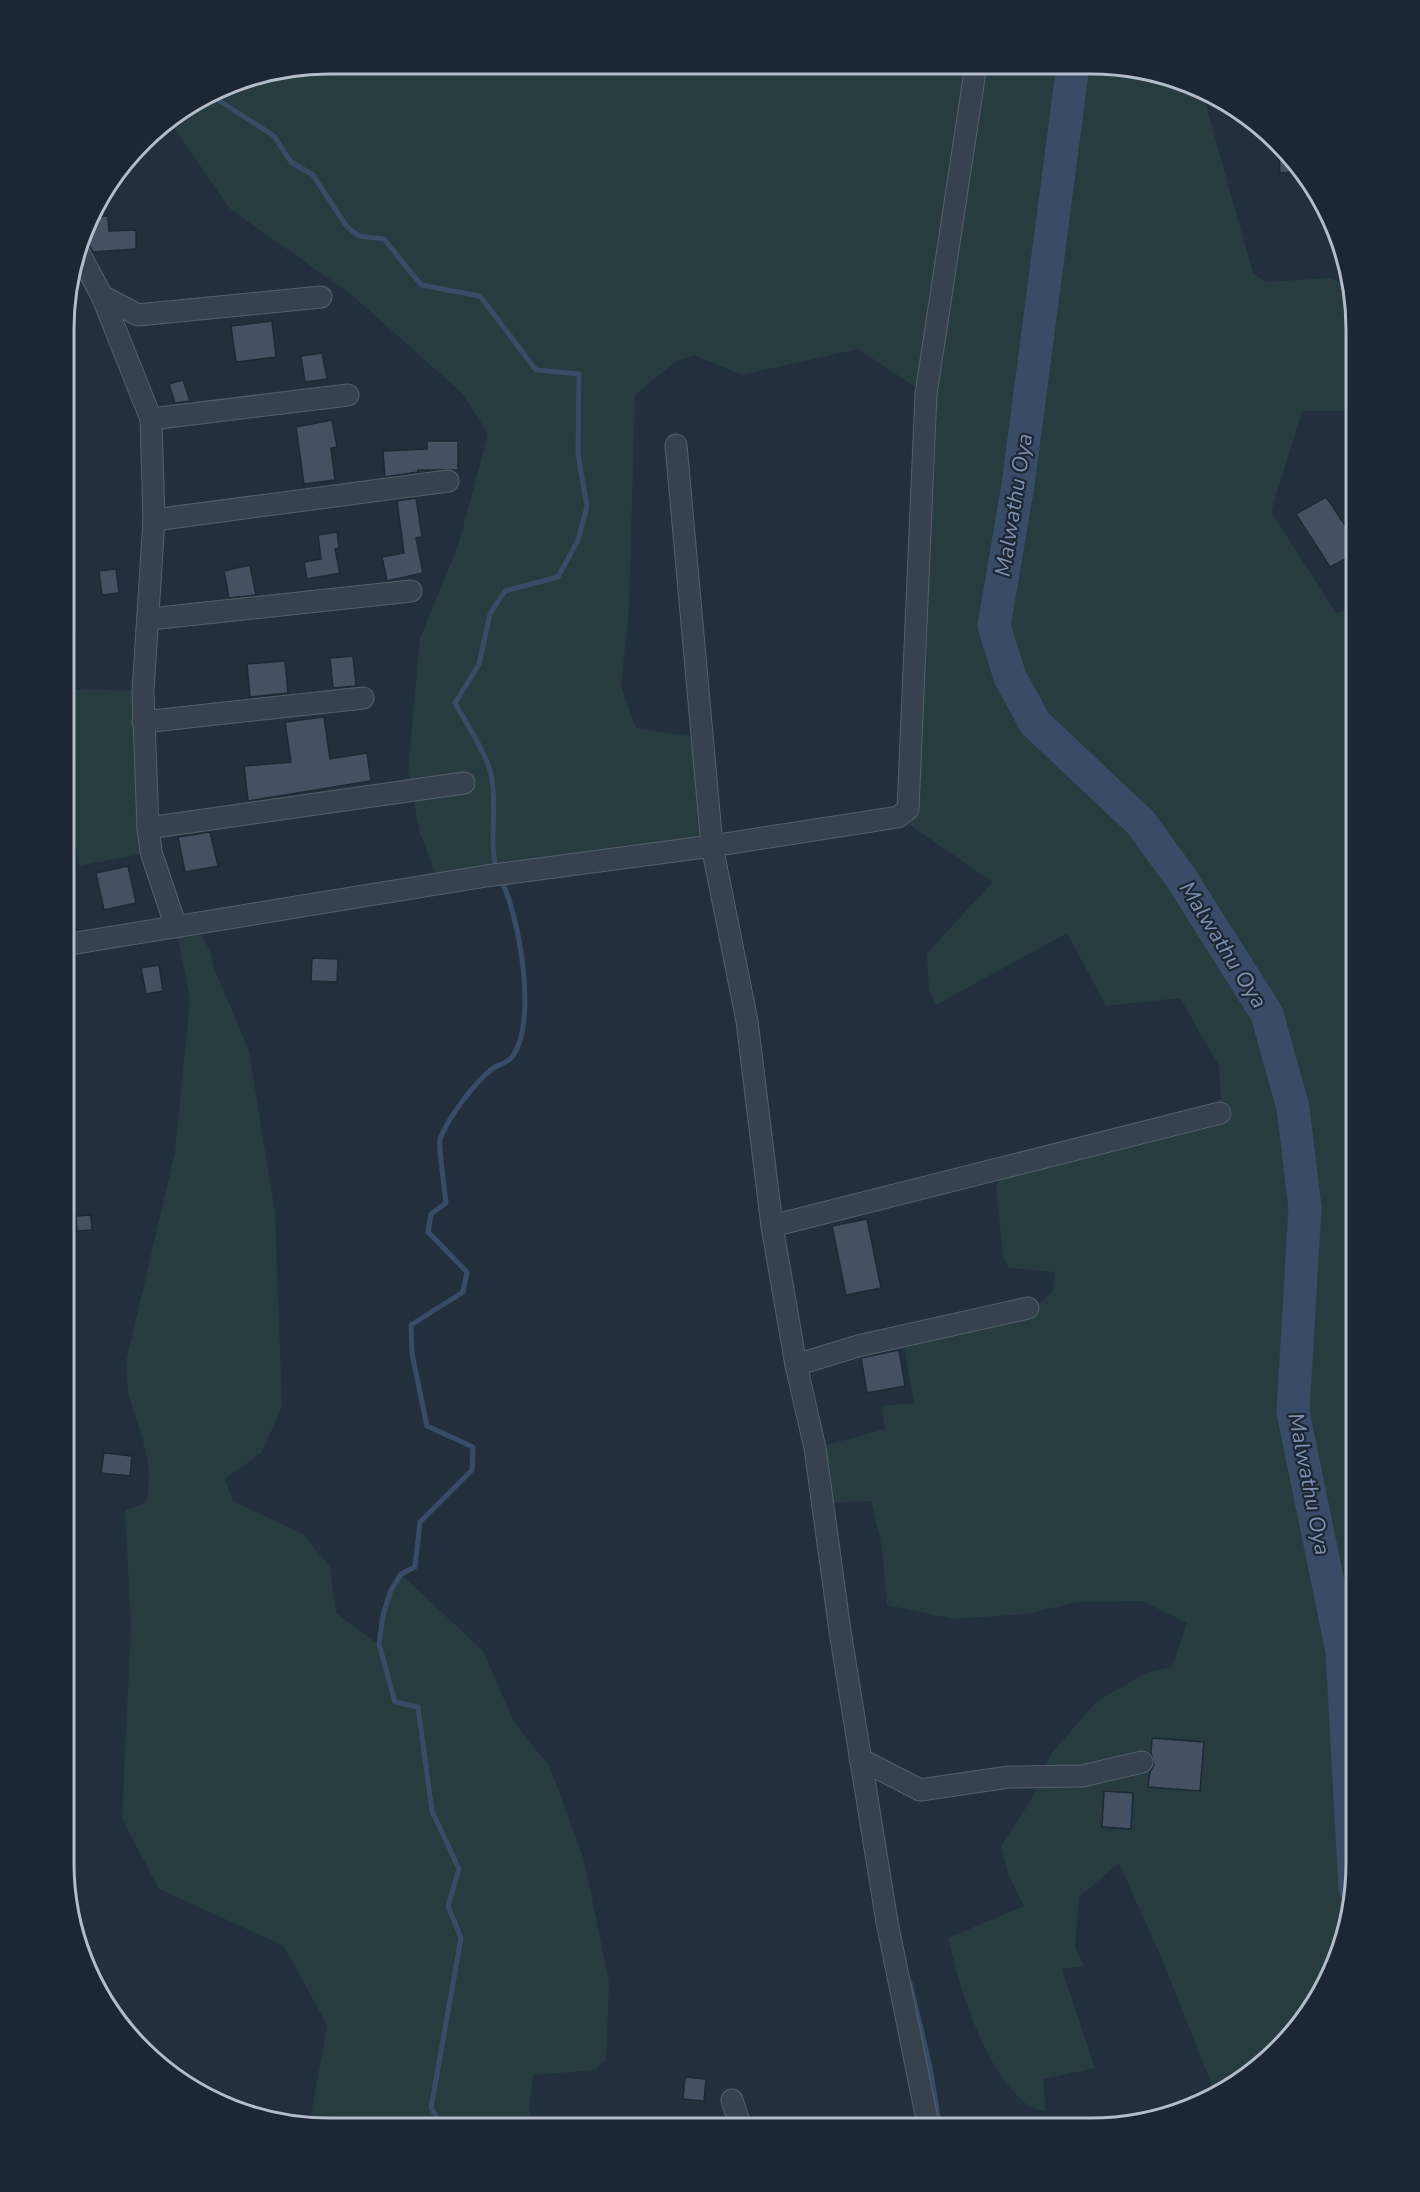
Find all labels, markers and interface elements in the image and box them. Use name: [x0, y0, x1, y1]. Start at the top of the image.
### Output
water label: Malwathu Oya: [988, 431, 1040, 579]
water label: Malwathu Oya: [1172, 876, 1274, 1014]
water label: Malwathu Oya: [1280, 1410, 1338, 1558]

